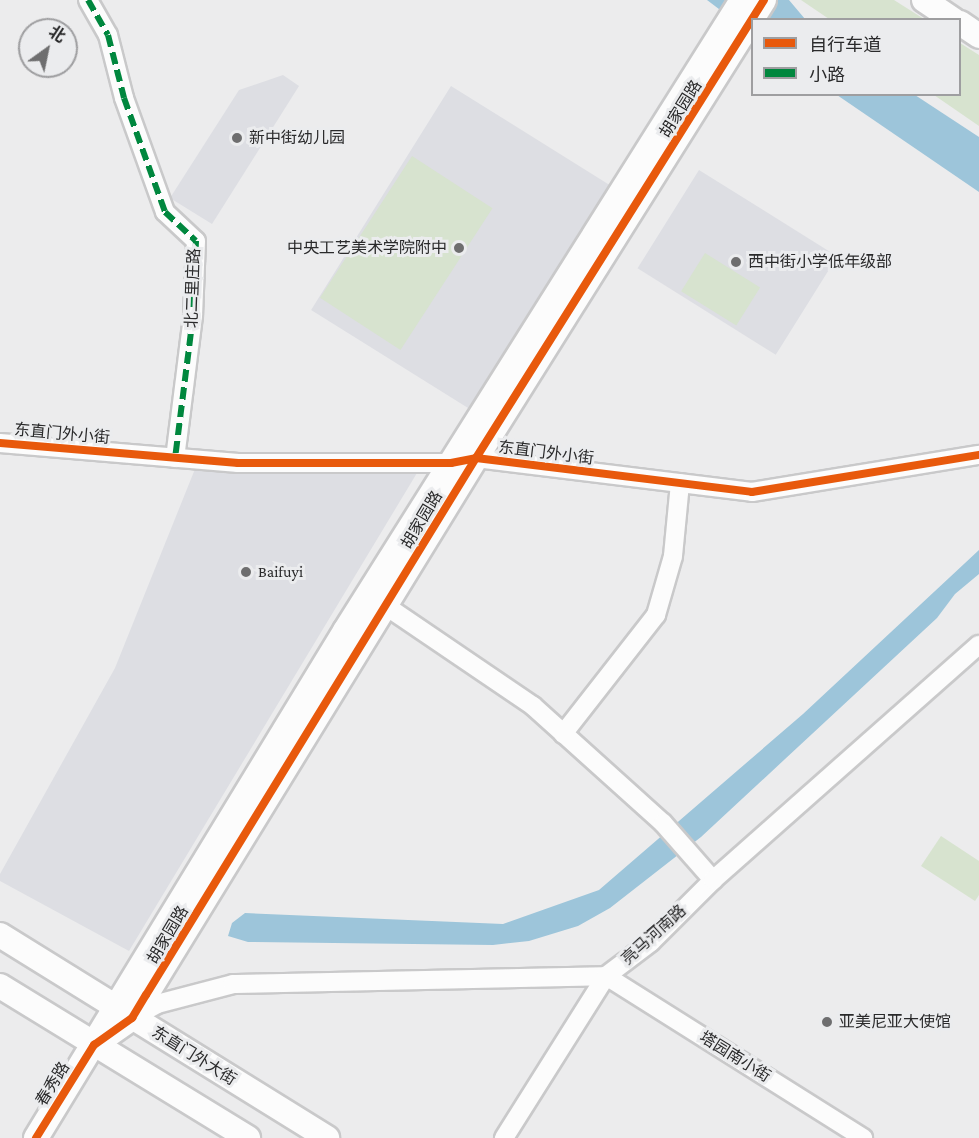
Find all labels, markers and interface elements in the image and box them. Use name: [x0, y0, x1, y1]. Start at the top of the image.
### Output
north arrow: [18, 18, 78, 78]
legend: [751, 18, 961, 96]
text: 北: [46, 23, 68, 46]
text: 自行车道: [809, 35, 881, 55]
text: 小路: [809, 65, 845, 85]
street label: 胡家园路: [656, 77, 706, 141]
place label: 新中街幼儿园: [249, 128, 345, 148]
marker: 新中街幼儿园: [230, 131, 244, 145]
place label: 中央工艺美术学院附中: [287, 238, 447, 258]
marker: 中央工艺美术学院附中: [452, 241, 466, 255]
street label: 北二里庄路: [182, 248, 204, 328]
place label: 西中街小学低年级部: [748, 252, 892, 272]
marker: 西中街小学低年级部: [729, 255, 743, 269]
street label: 东直门外小街: [13, 420, 111, 448]
street label: 东直门外小街: [497, 438, 595, 468]
street label: 胡家园路: [397, 488, 447, 552]
place label: Baifuyi: [258, 562, 303, 582]
marker: Baifuyi: [239, 565, 253, 579]
street label: 亮马河南路: [618, 901, 690, 969]
street label: 胡家园路: [143, 903, 193, 967]
place label: 亚美尼亚大使馆: [839, 1012, 951, 1032]
marker: 亚美尼亚大使馆: [820, 1015, 834, 1029]
street label: 东直门外大街: [148, 1022, 240, 1090]
street label: 塔园南小街: [696, 1028, 774, 1086]
street label: 春秀路: [32, 1059, 74, 1109]

